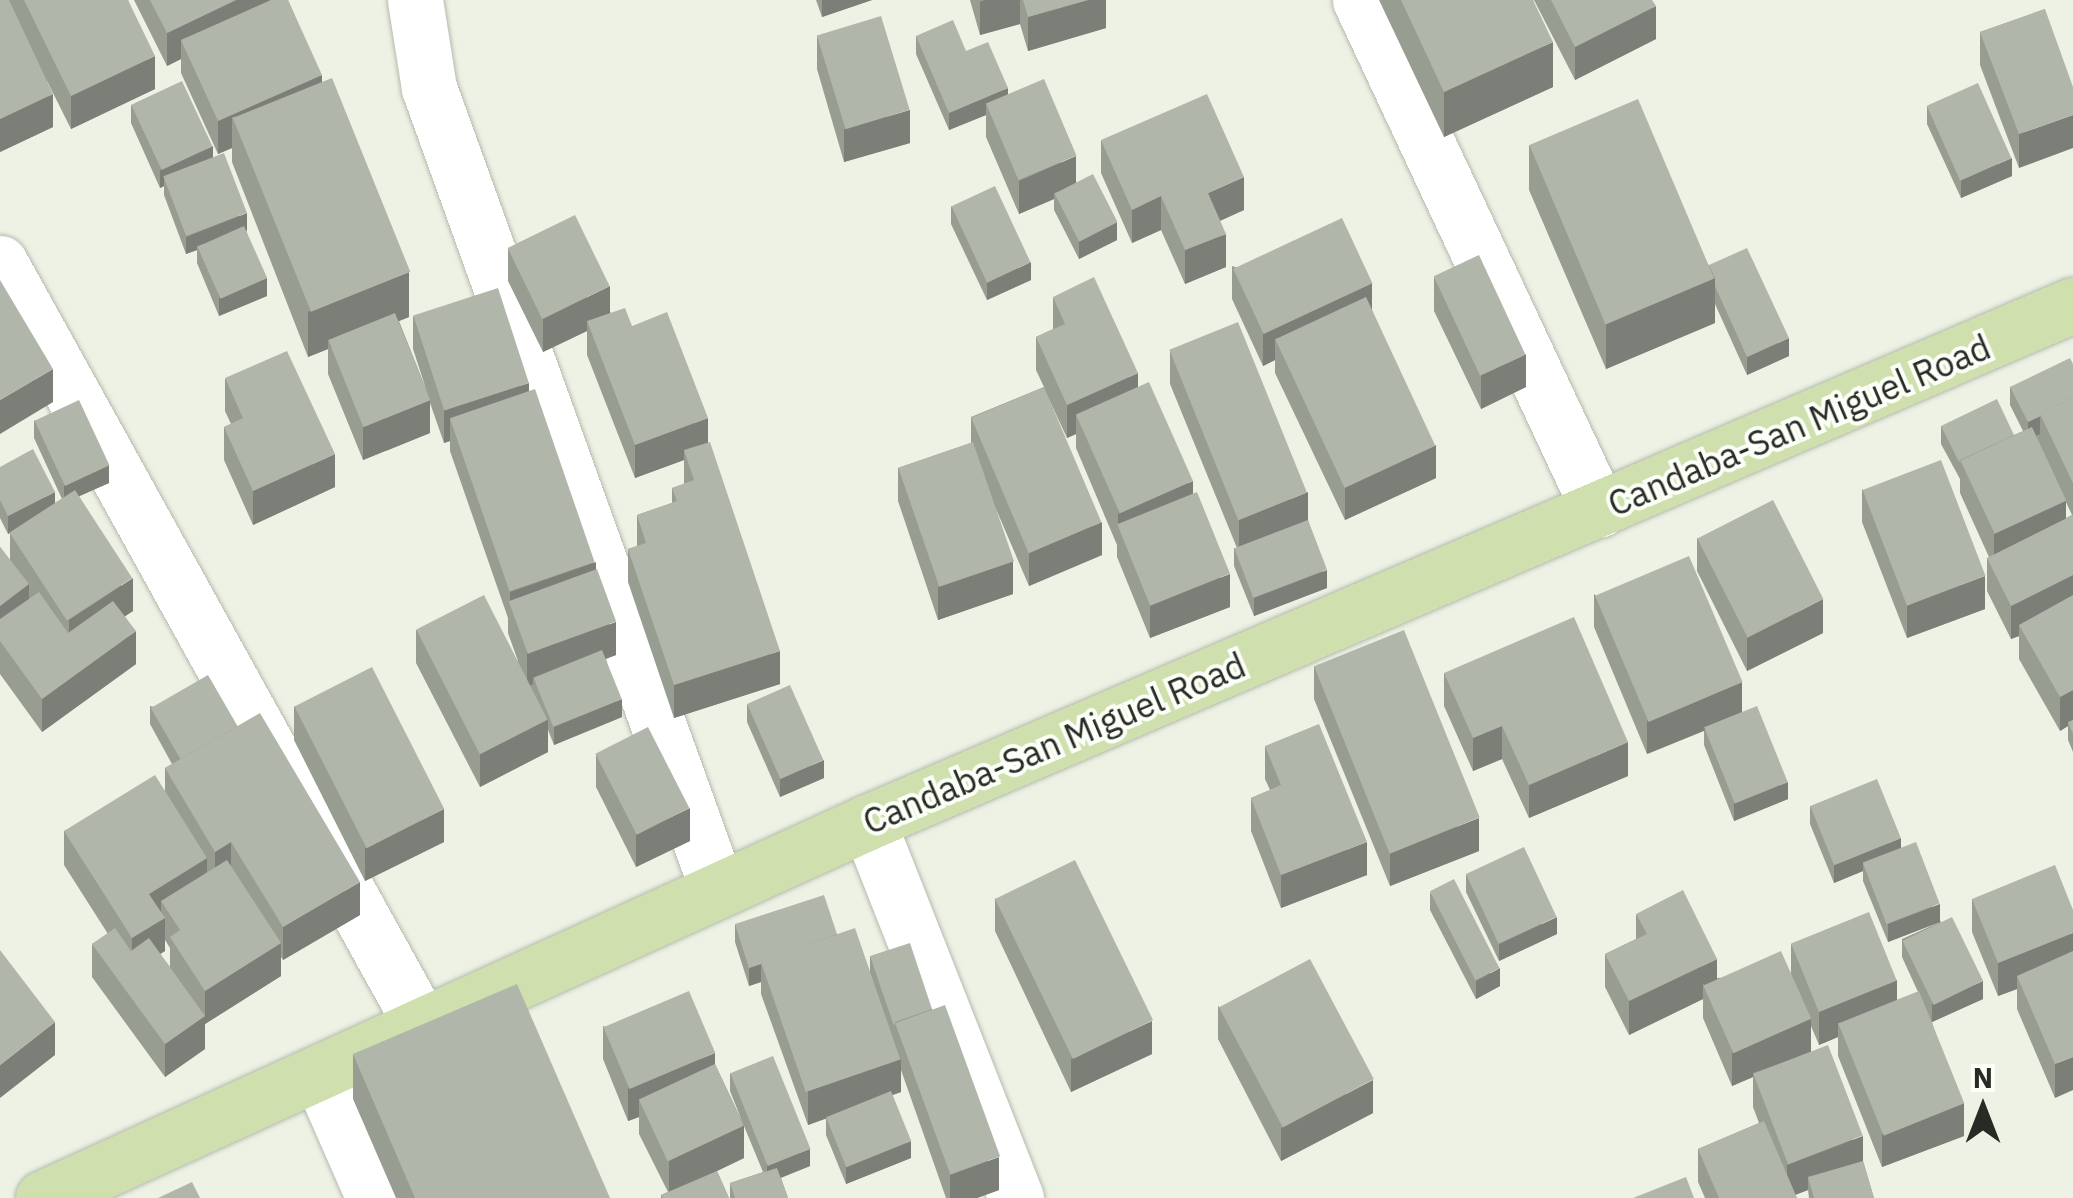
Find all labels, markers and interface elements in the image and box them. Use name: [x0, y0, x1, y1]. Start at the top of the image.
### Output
street label: Candaba-San Miguel Road: [1601, 325, 1997, 525]
street label: Candaba-San Miguel Road: [856, 643, 1252, 843]
north arrow: [1933, 1058, 2033, 1158]
text: N: [1973, 1059, 1993, 1096]

